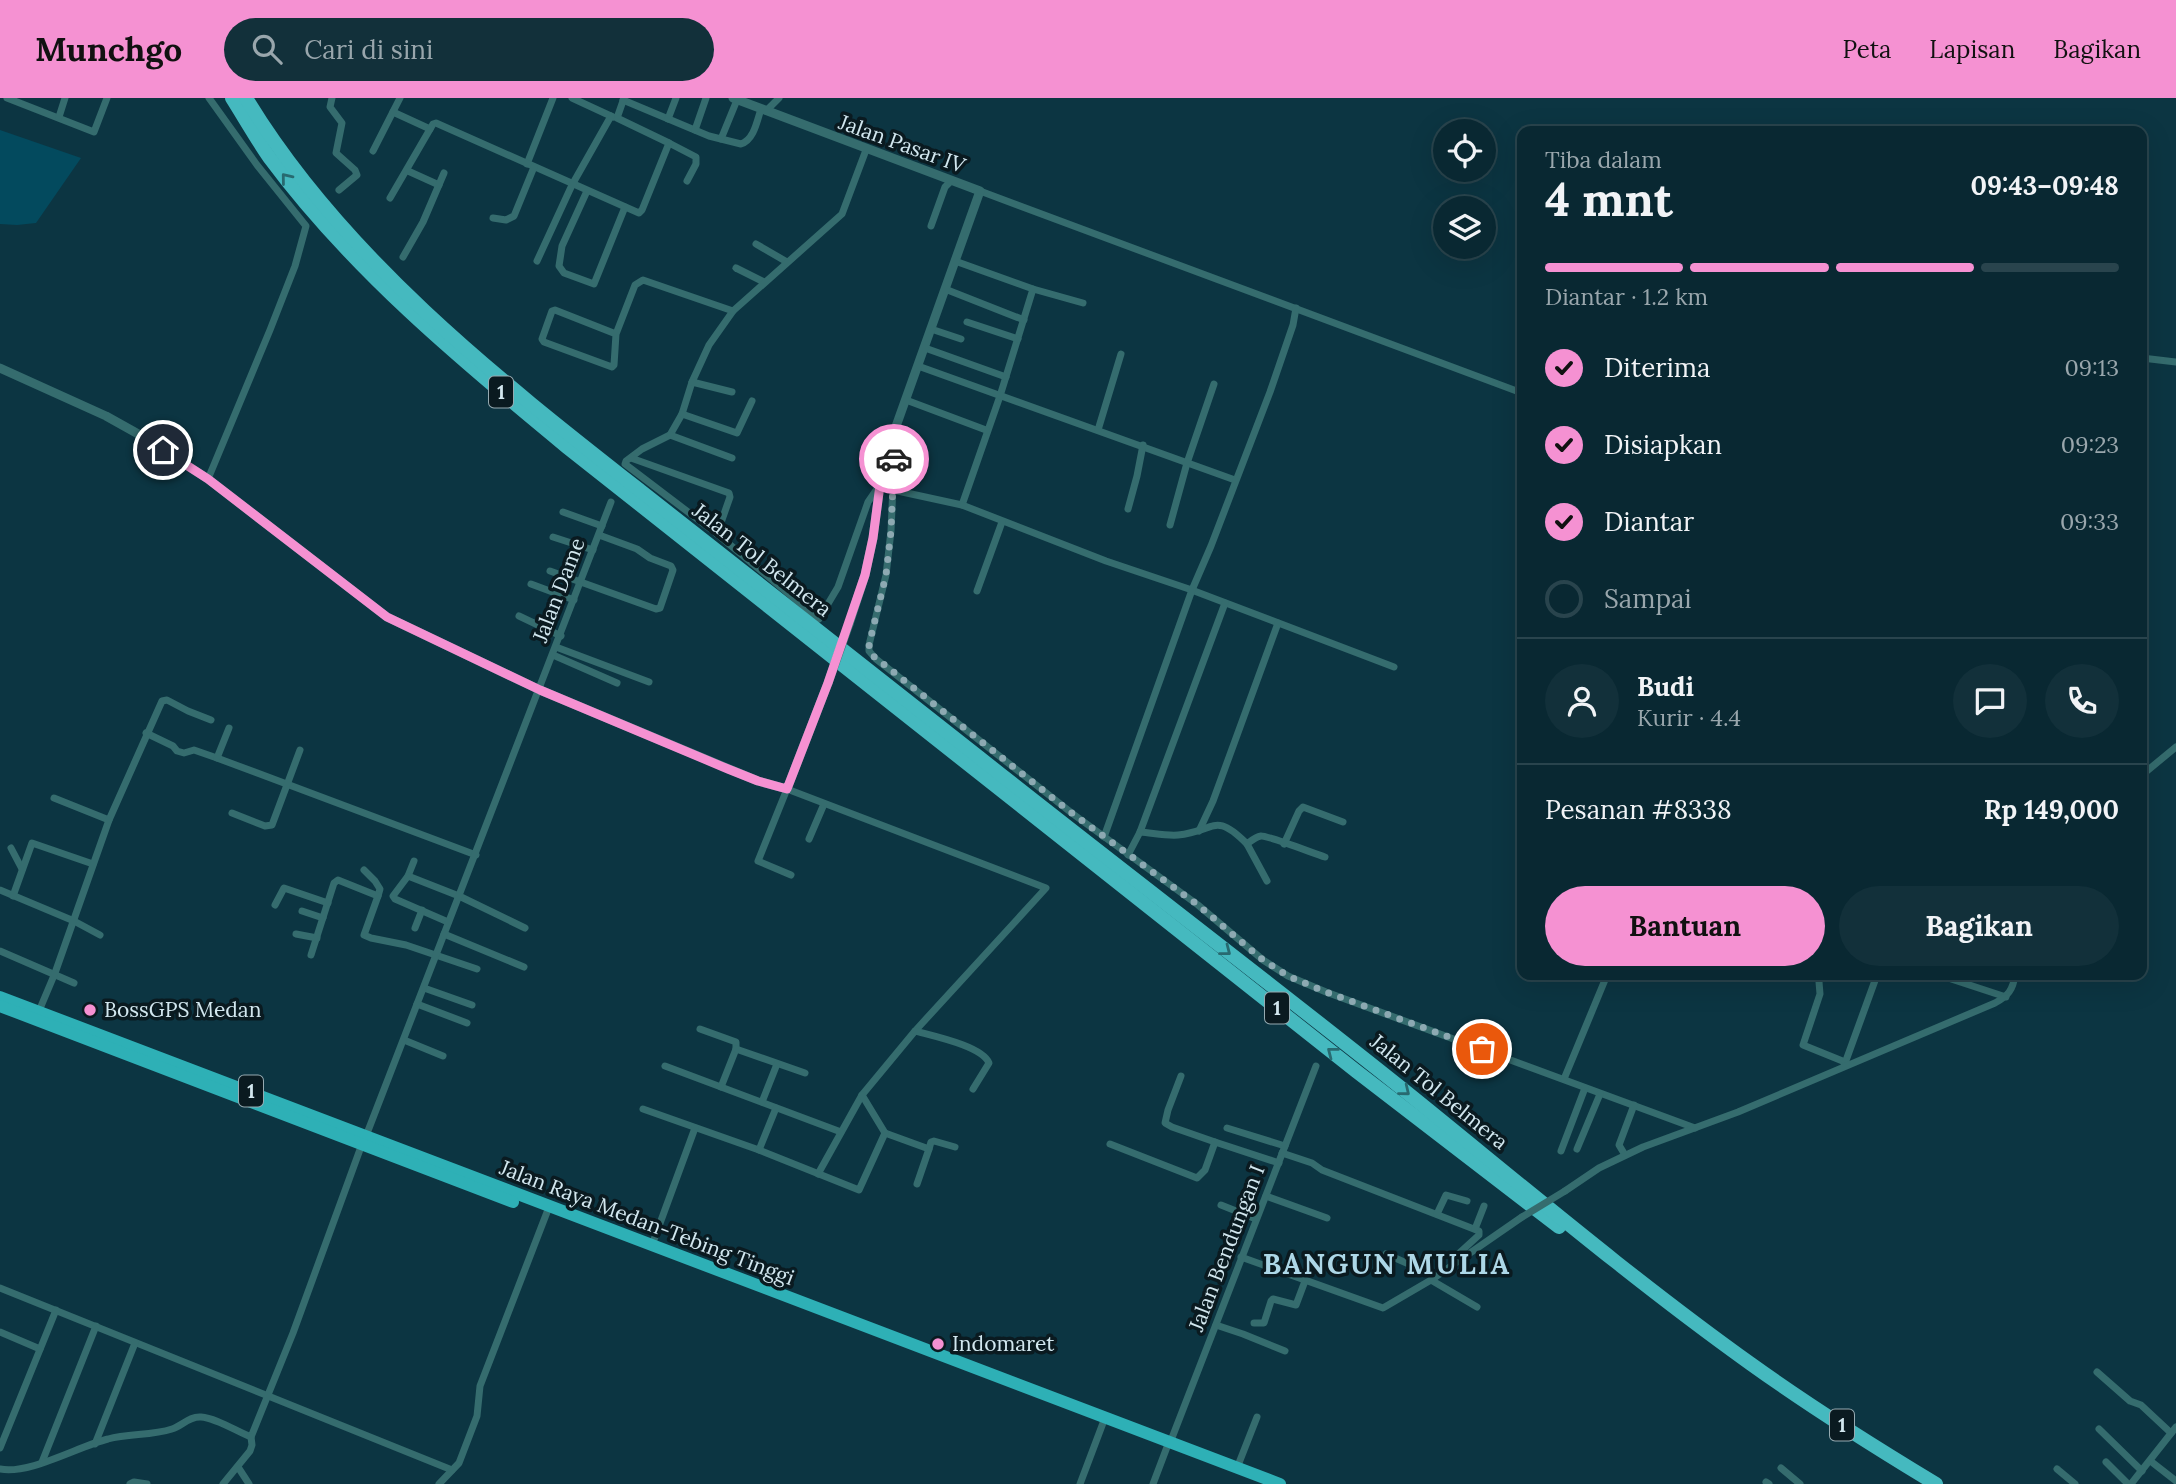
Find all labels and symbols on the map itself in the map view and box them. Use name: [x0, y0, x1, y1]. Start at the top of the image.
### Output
street label: Jalan Pasar IV: [834, 108, 970, 179]
one-way arrow: [282, 173, 295, 185]
road number: 1: [489, 376, 513, 408]
pin: [133, 420, 193, 480]
courier: [859, 424, 929, 494]
street label: Jalan Tol Belmera: [687, 496, 837, 622]
street label: Jalan Dame: [526, 534, 591, 647]
one-way arrow: [1218, 943, 1230, 956]
road number: 1: [1265, 992, 1289, 1024]
place label: BossGPS Medan: [104, 996, 262, 1023]
marker: BossGPS Medan: [82, 1002, 98, 1018]
pin: [1452, 1019, 1512, 1079]
street label: Jalan Tol Belmera: [1364, 1027, 1514, 1155]
one-way arrow: [1328, 1047, 1340, 1060]
road number: 1: [239, 1076, 263, 1107]
one-way arrow: [1398, 1083, 1410, 1096]
street label: Jalan Raya Medan-Tebing Tinggi: [495, 1153, 798, 1291]
street label: Jalan Bendungan I: [1182, 1161, 1271, 1336]
district label: BANGUN MULIA: [1263, 1246, 1511, 1282]
place label: Indomaret: [952, 1330, 1055, 1357]
marker: Indomaret: [930, 1336, 946, 1352]
road number: 1: [1830, 1410, 1854, 1441]

